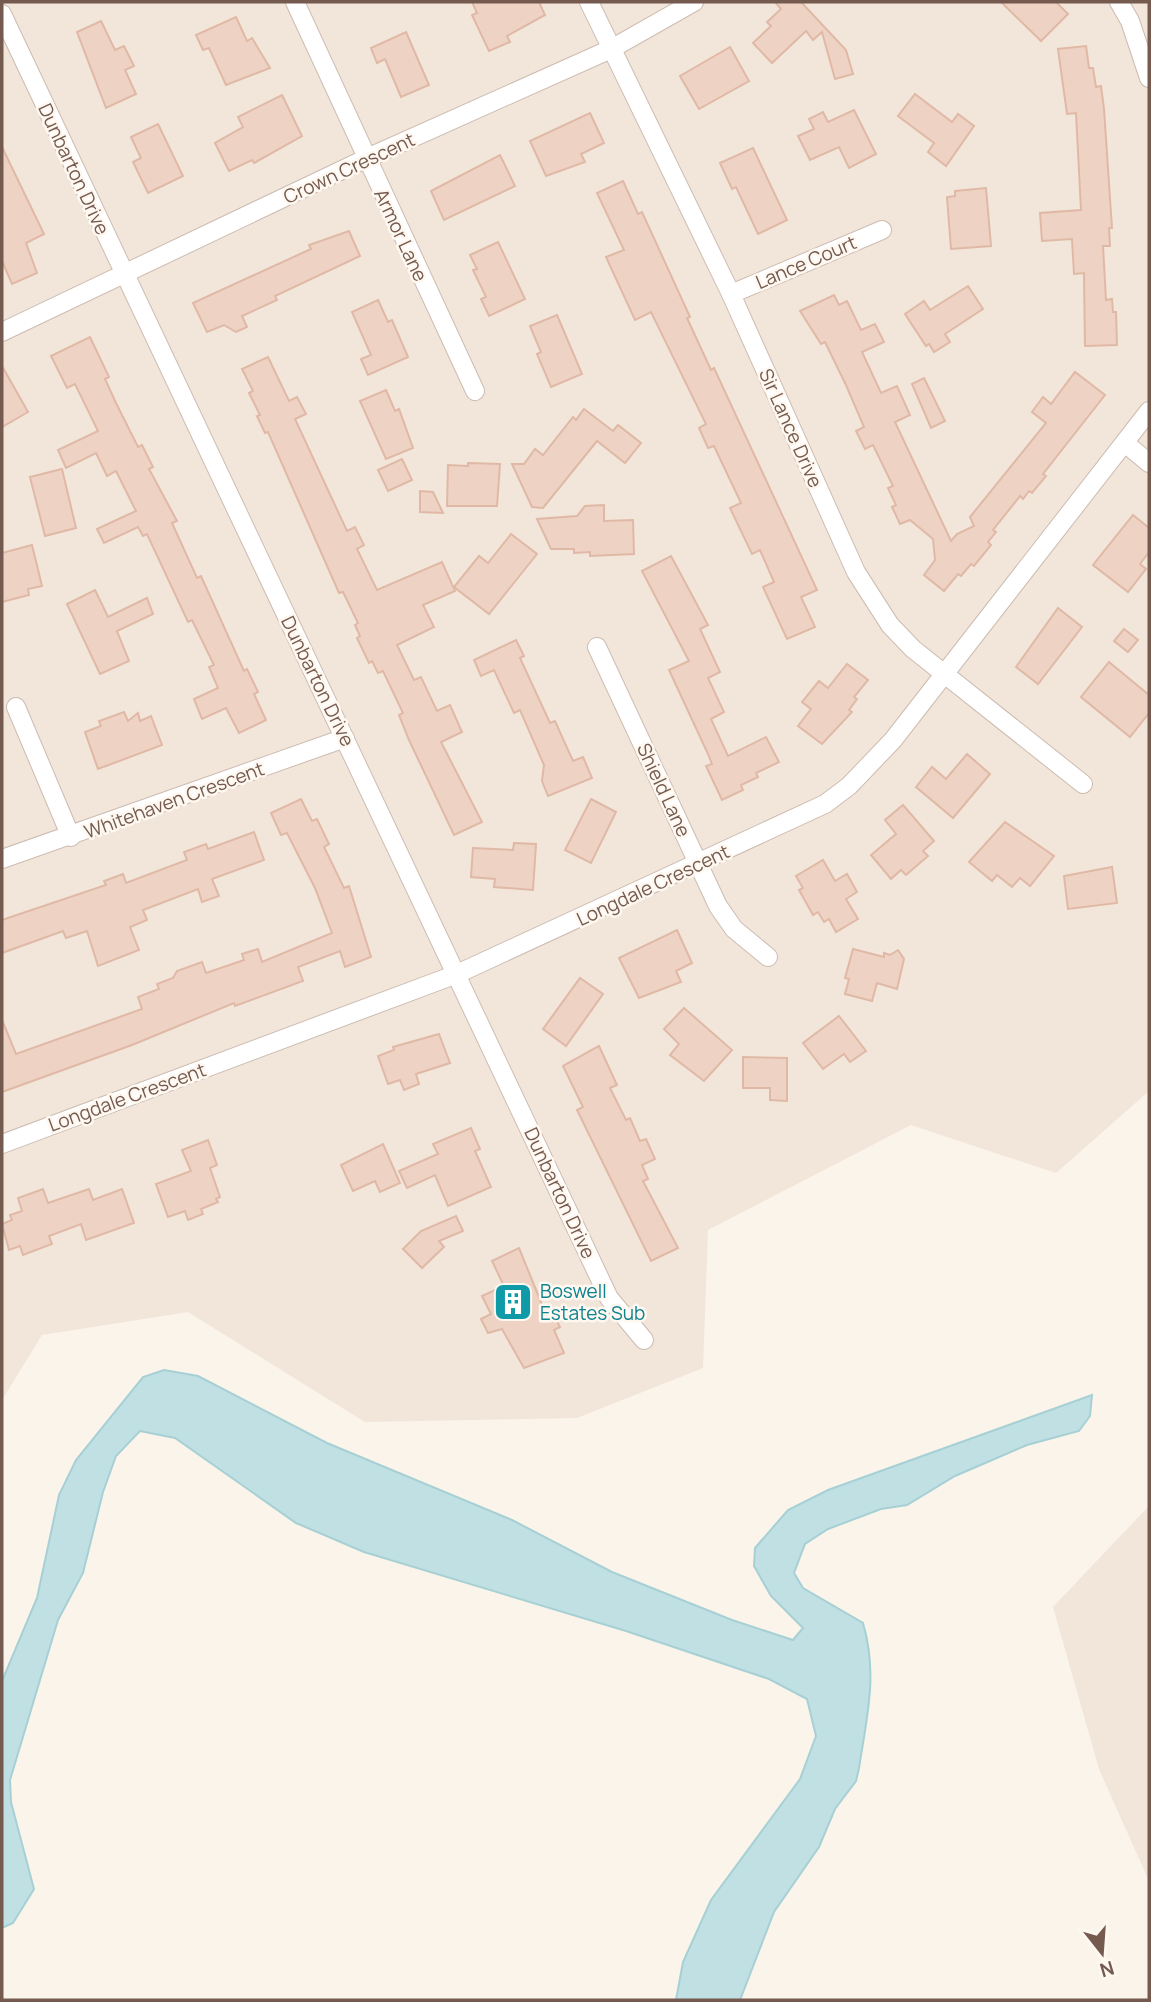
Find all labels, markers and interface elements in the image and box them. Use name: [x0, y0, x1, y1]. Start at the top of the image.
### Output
street label: Dunbarton Drive: [32, 99, 116, 239]
street label: Crown Crescent: [279, 126, 419, 210]
street label: Armor Lane: [368, 184, 434, 286]
street label: Lance Court: [752, 229, 860, 295]
street label: Sir Lance Drive: [753, 364, 829, 492]
street label: Dunbarton Drive: [275, 612, 361, 750]
street label: Shield Lane: [631, 739, 697, 841]
street label: Whitehaven Crescent: [80, 755, 268, 845]
street label: Longdale Crescent: [572, 838, 734, 932]
street label: Longdale Crescent: [45, 1056, 209, 1138]
street label: Dunbarton Drive: [518, 1123, 602, 1263]
place label: Boswell Estates Sub: [540, 1278, 645, 1326]
building icon: Boswell Estates Sub: [492, 1281, 534, 1323]
north arrow: [1067, 1918, 1137, 1988]
text: N: [1097, 1955, 1117, 1984]

